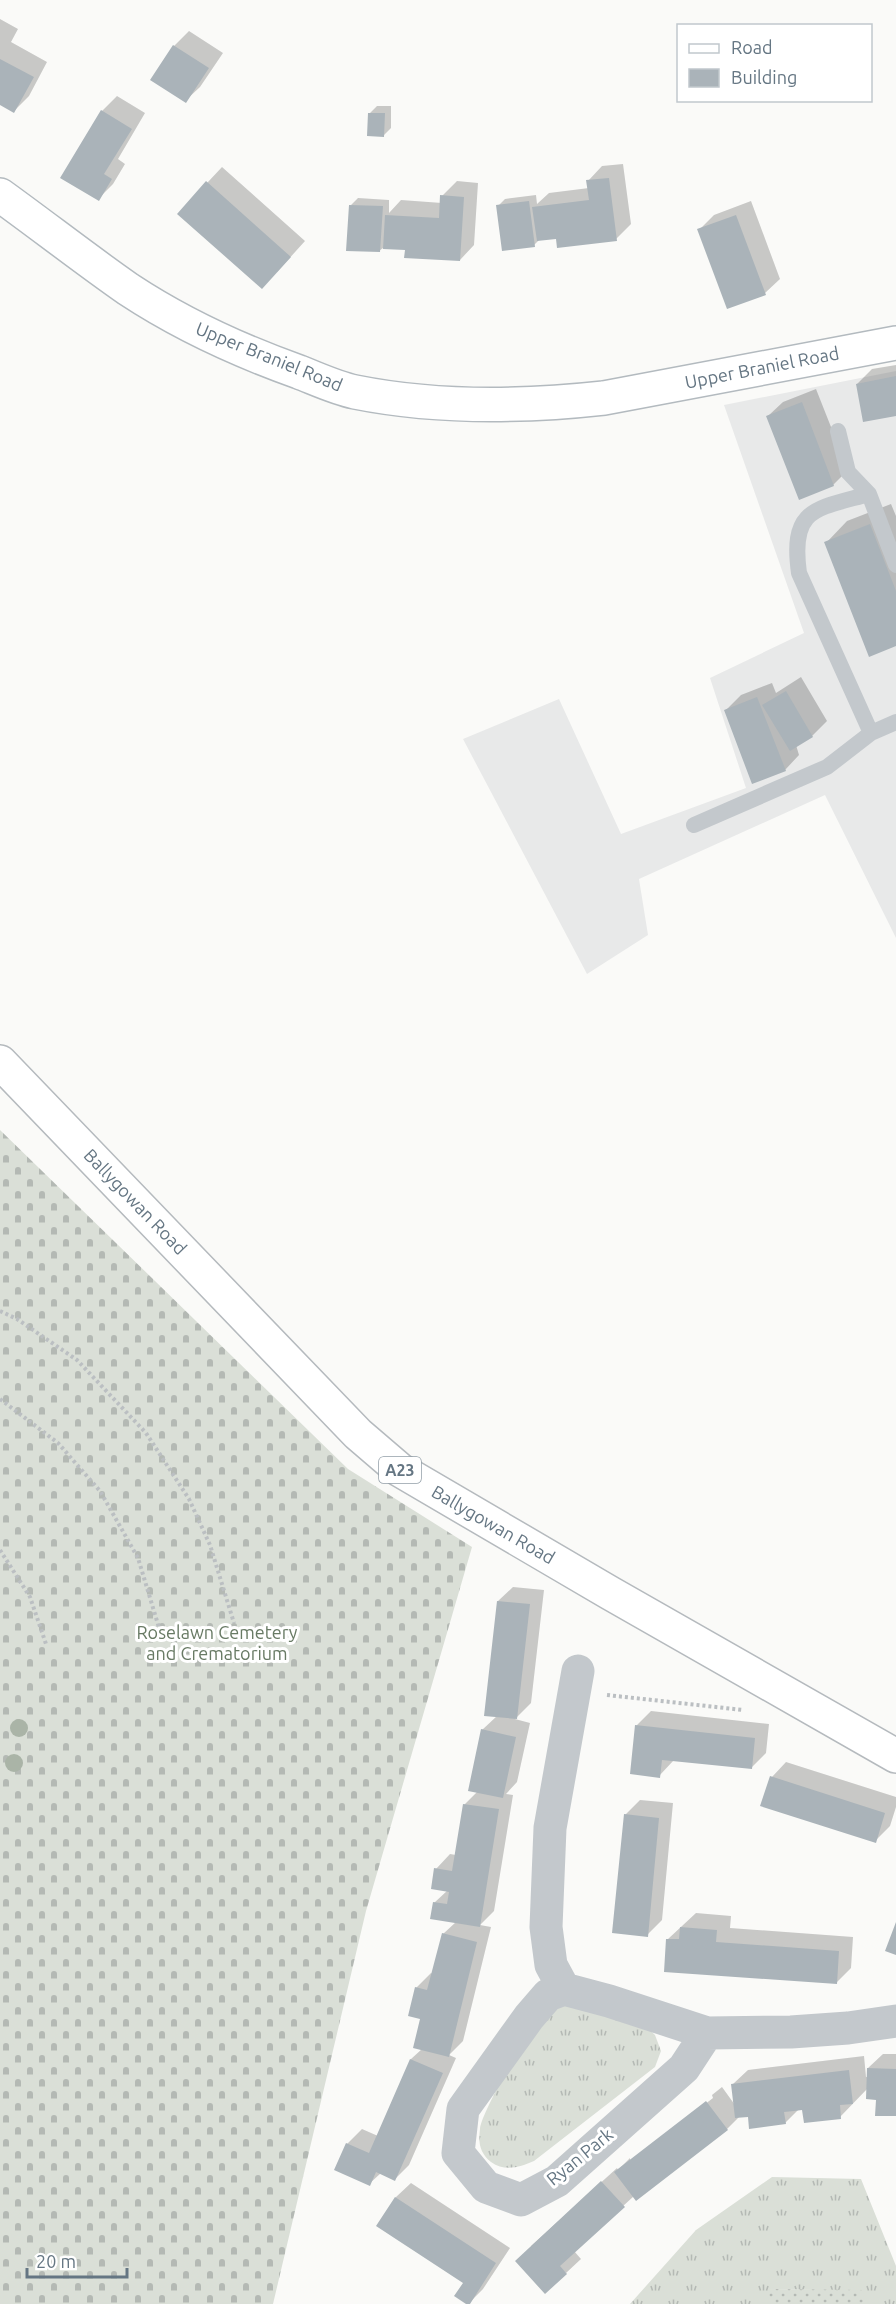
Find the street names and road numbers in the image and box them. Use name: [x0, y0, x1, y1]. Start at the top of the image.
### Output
street label: Upper Braniel Road: [193, 317, 346, 395]
street label: Upper Braniel Road: [683, 342, 841, 392]
street label: Ballygowan Road: [80, 1144, 191, 1258]
road number: A23: [379, 1457, 421, 1483]
street label: Ballygowan Road: [428, 1481, 559, 1567]
street label: Ryan Park: [542, 2123, 616, 2189]

